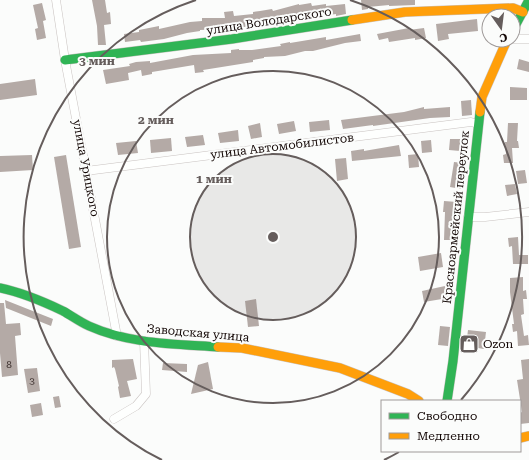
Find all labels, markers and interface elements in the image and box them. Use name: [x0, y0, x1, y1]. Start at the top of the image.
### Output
street label: улица Володарского: [205, 4, 333, 38]
north arrow: [481, 8, 521, 48]
text: С: [498, 30, 509, 45]
text: 3 мин: [79, 54, 115, 68]
text: 2 мин: [138, 113, 174, 127]
street label: улица Урицкого: [70, 118, 102, 218]
street label: Красноармейский переулок: [440, 129, 472, 305]
street label: улица Автомобилистов: [209, 130, 355, 162]
text: 1 мин: [196, 172, 232, 186]
centre of rings: [266, 230, 280, 244]
street label: Заводская улица: [146, 322, 250, 345]
shop icon: Ozon: [458, 333, 480, 355]
place label: Ozon: [483, 337, 514, 351]
house number: 8: [6, 359, 12, 370]
house number: 3: [29, 375, 35, 386]
legend: [381, 400, 521, 452]
text: Свободно: [417, 409, 477, 423]
text: Медленно: [417, 429, 480, 443]

